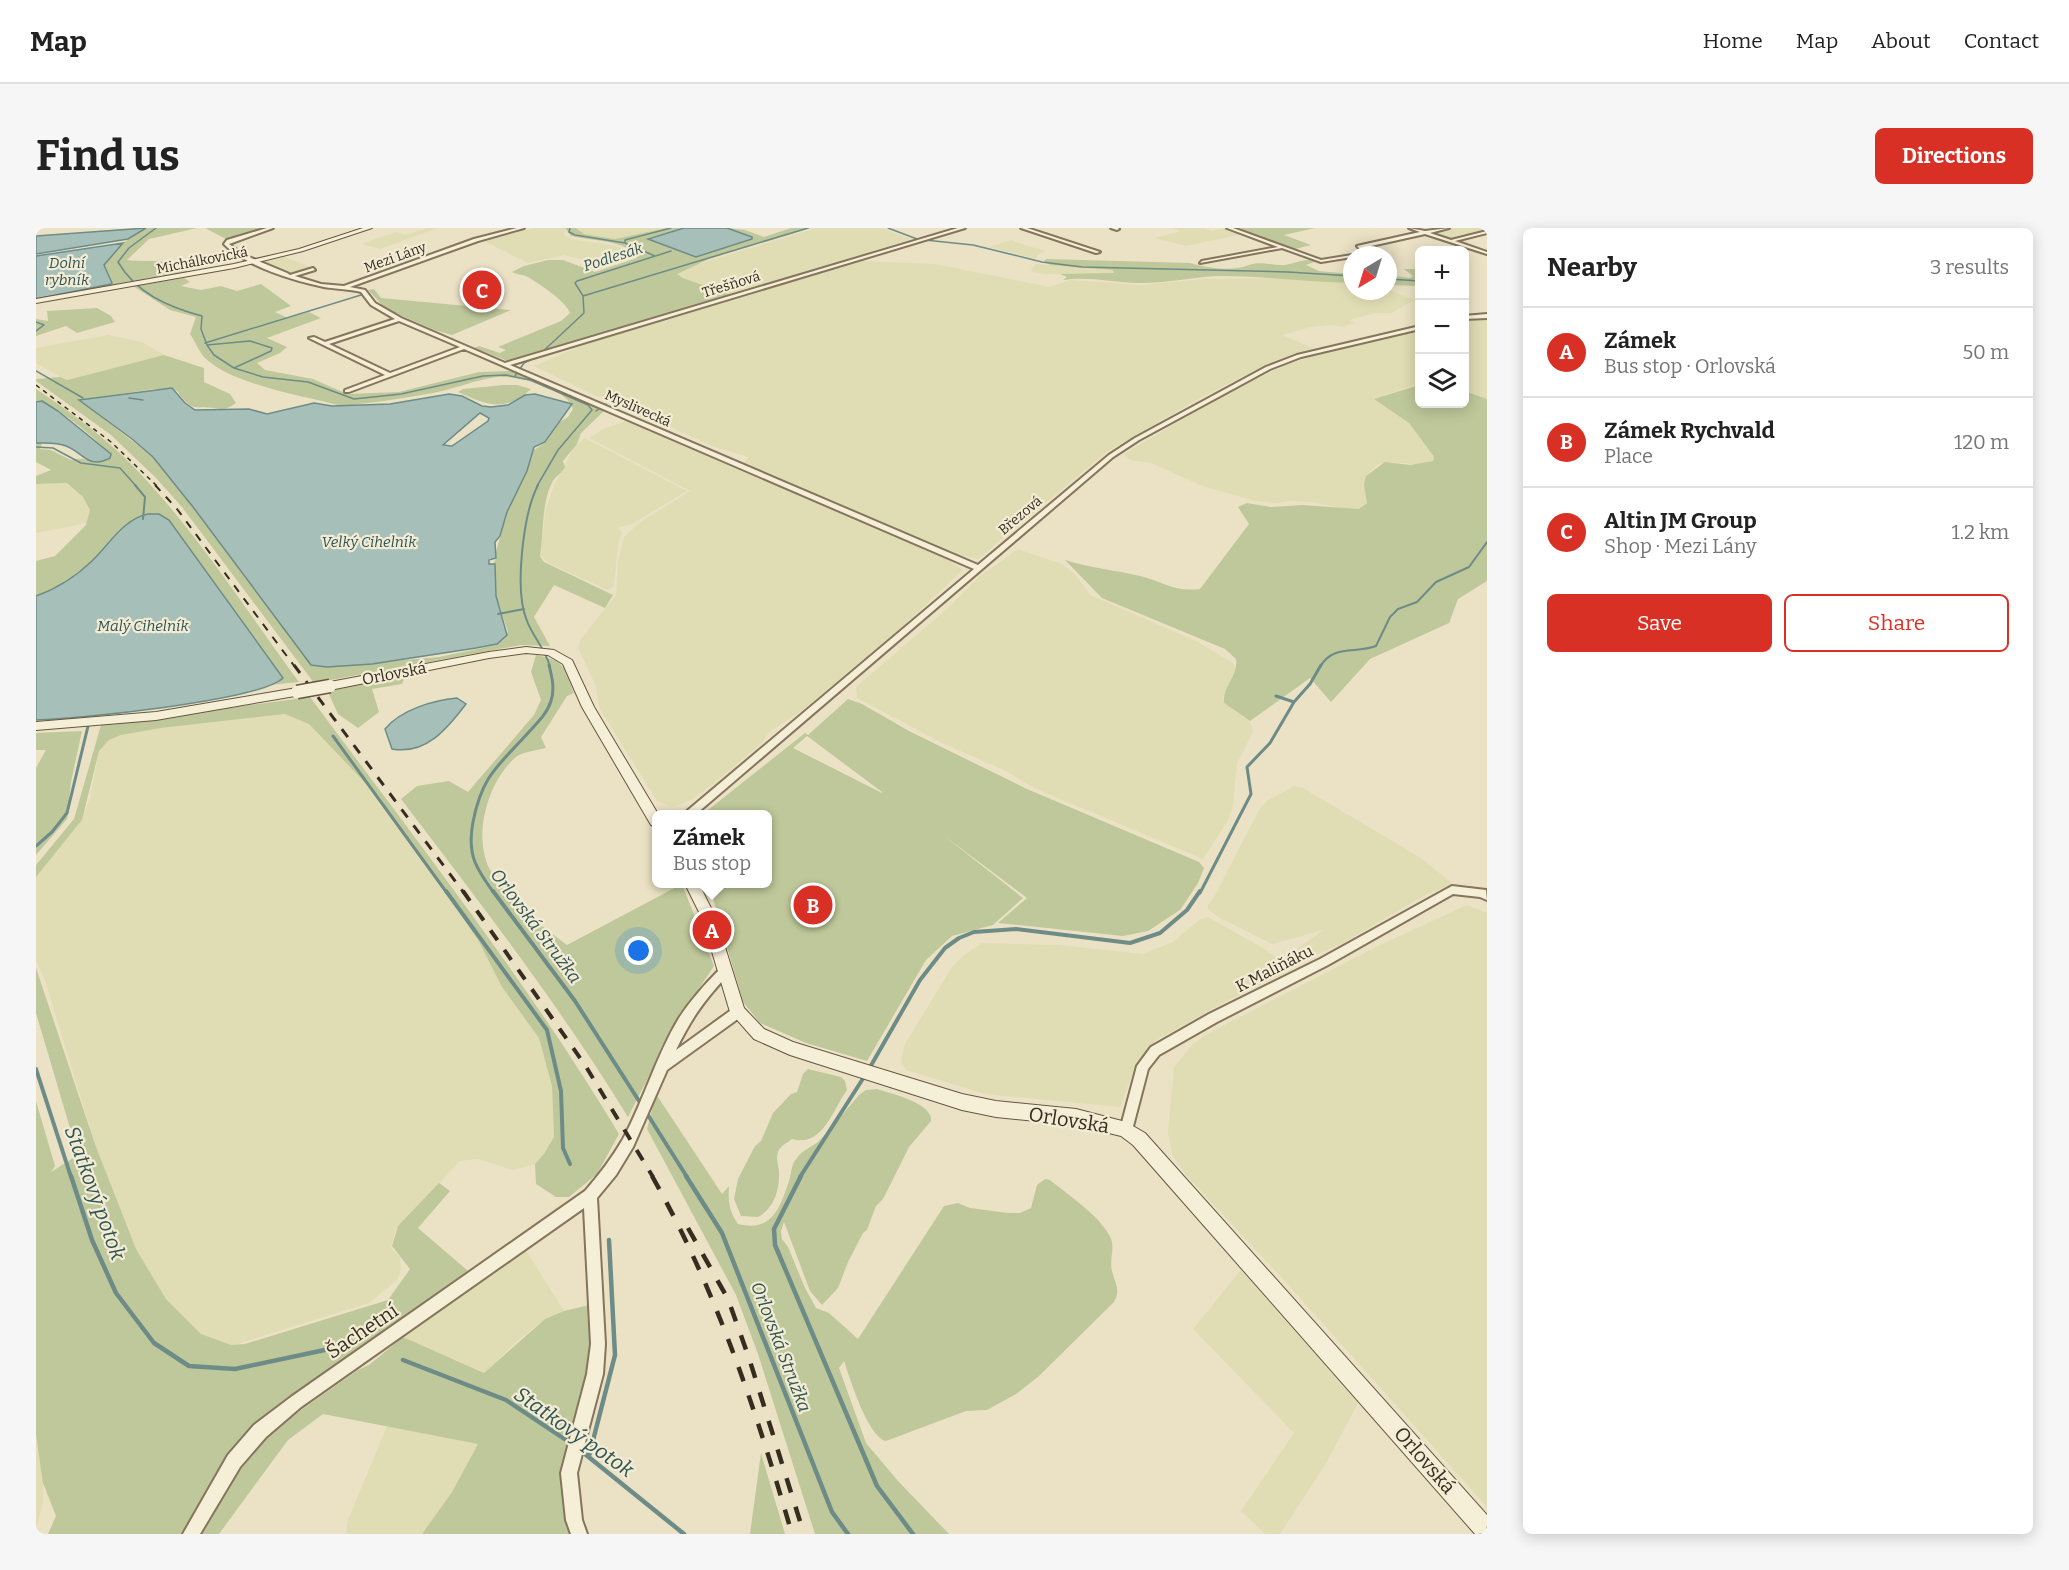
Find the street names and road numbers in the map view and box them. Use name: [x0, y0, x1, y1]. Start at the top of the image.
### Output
street label: Mezi Lány: [362, 238, 429, 277]
street label: Michálkovická: [155, 243, 250, 278]
street label: Třešňová: [700, 268, 762, 301]
street label: Myslivecká: [602, 386, 674, 431]
street label: Březová: [995, 492, 1046, 538]
street label: Orlovská: [360, 658, 428, 689]
street label: K Maliňáku: [1232, 941, 1316, 996]
street label: Orlovská: [1027, 1102, 1111, 1138]
street label: Šachetní: [321, 1298, 403, 1364]
street label: Orlovská: [1389, 1421, 1461, 1499]

